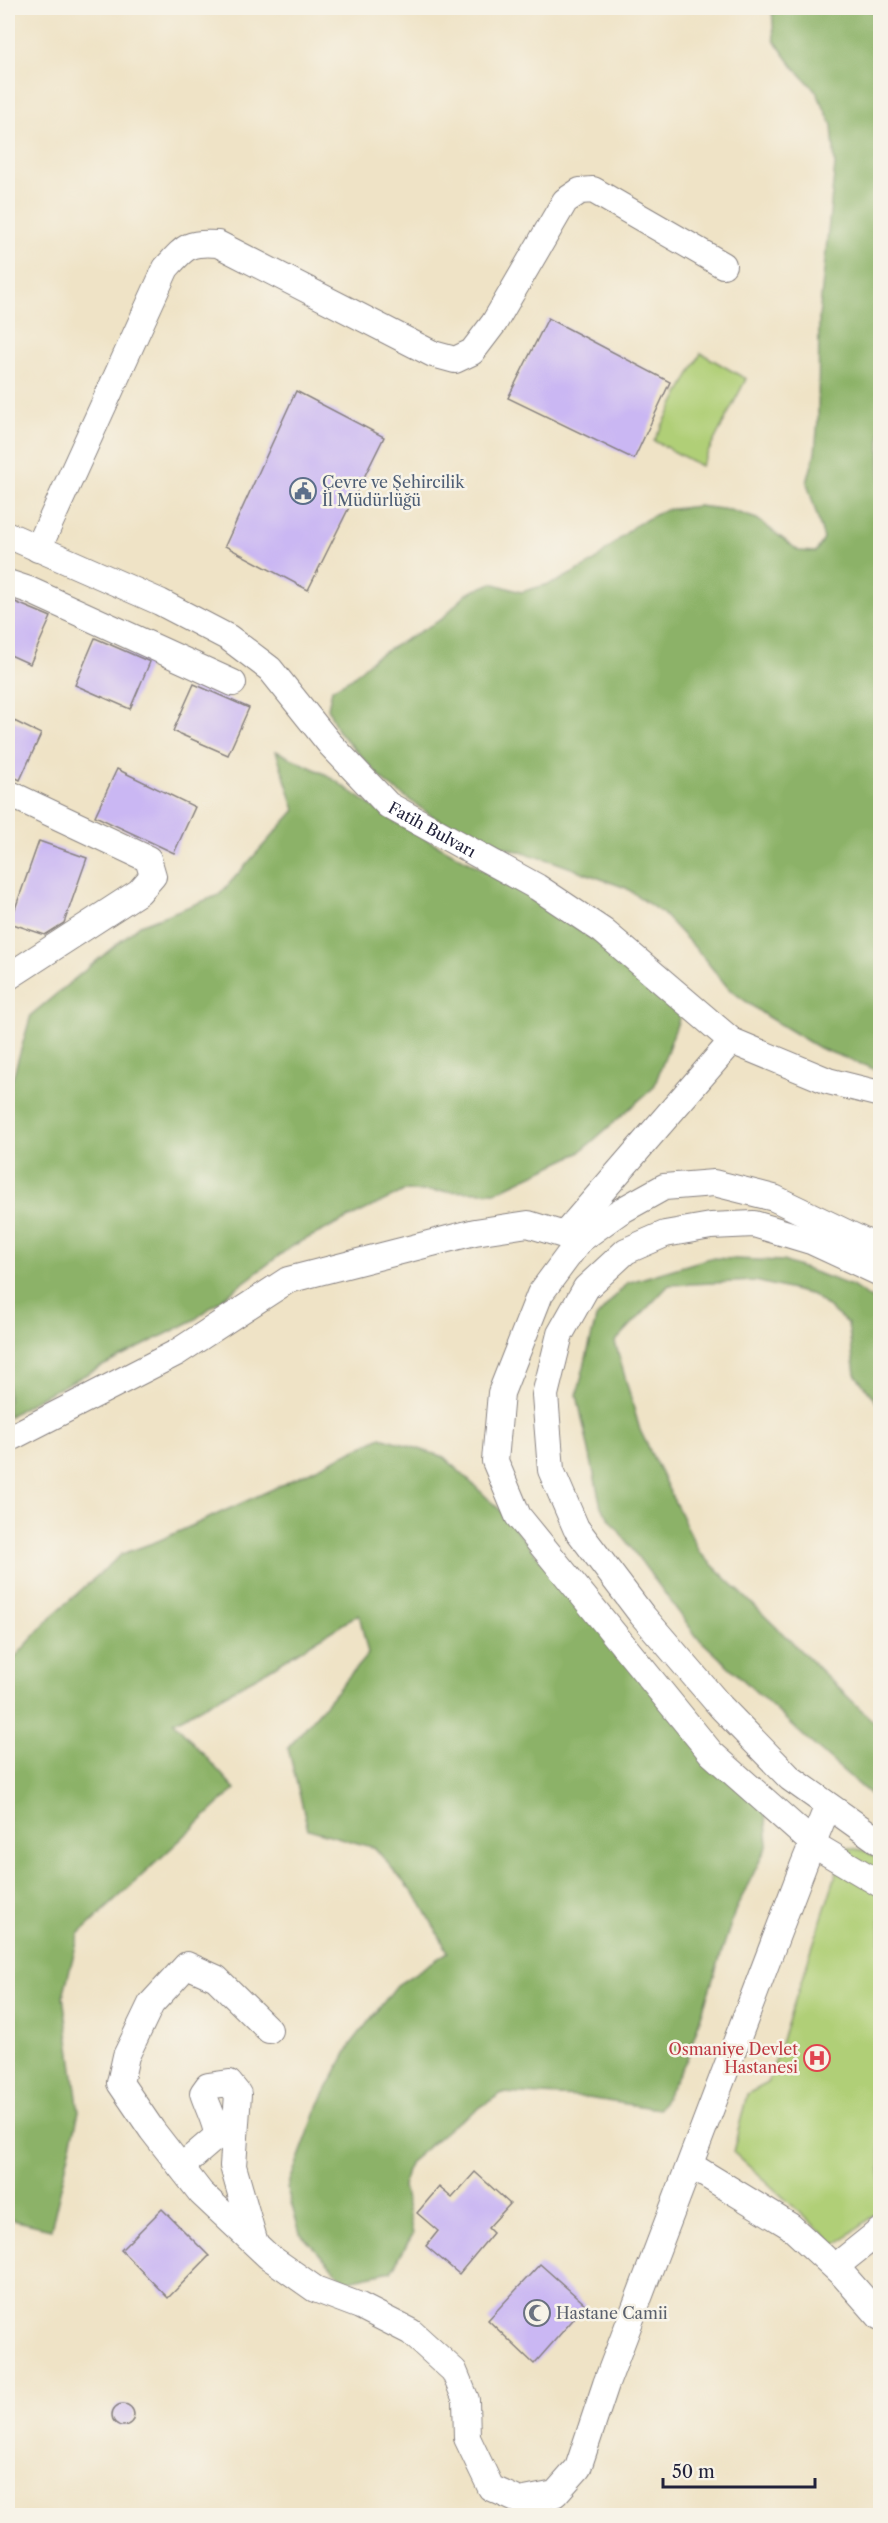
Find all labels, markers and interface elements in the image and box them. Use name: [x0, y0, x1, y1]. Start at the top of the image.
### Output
place label: Çevre ve Şehircilik İl Müdürlüğü: [322, 472, 465, 510]
public building icon: Çevre ve Şehircilik İl Müdürlüğü: [288, 476, 318, 506]
street label: Fatih Bulvarı: [385, 797, 480, 862]
place label: Osmaniye Devlet Hastanesi: [668, 2039, 798, 2077]
hospital icon: Osmaniye Devlet Hastanesi: [802, 2043, 832, 2073]
mosque icon: Hastane Camii: [522, 2298, 552, 2328]
place label: Hastane Camii: [556, 2303, 668, 2323]
scale bar: [663, 2451, 814, 2489]
text: 50 m: [672, 2461, 715, 2483]

